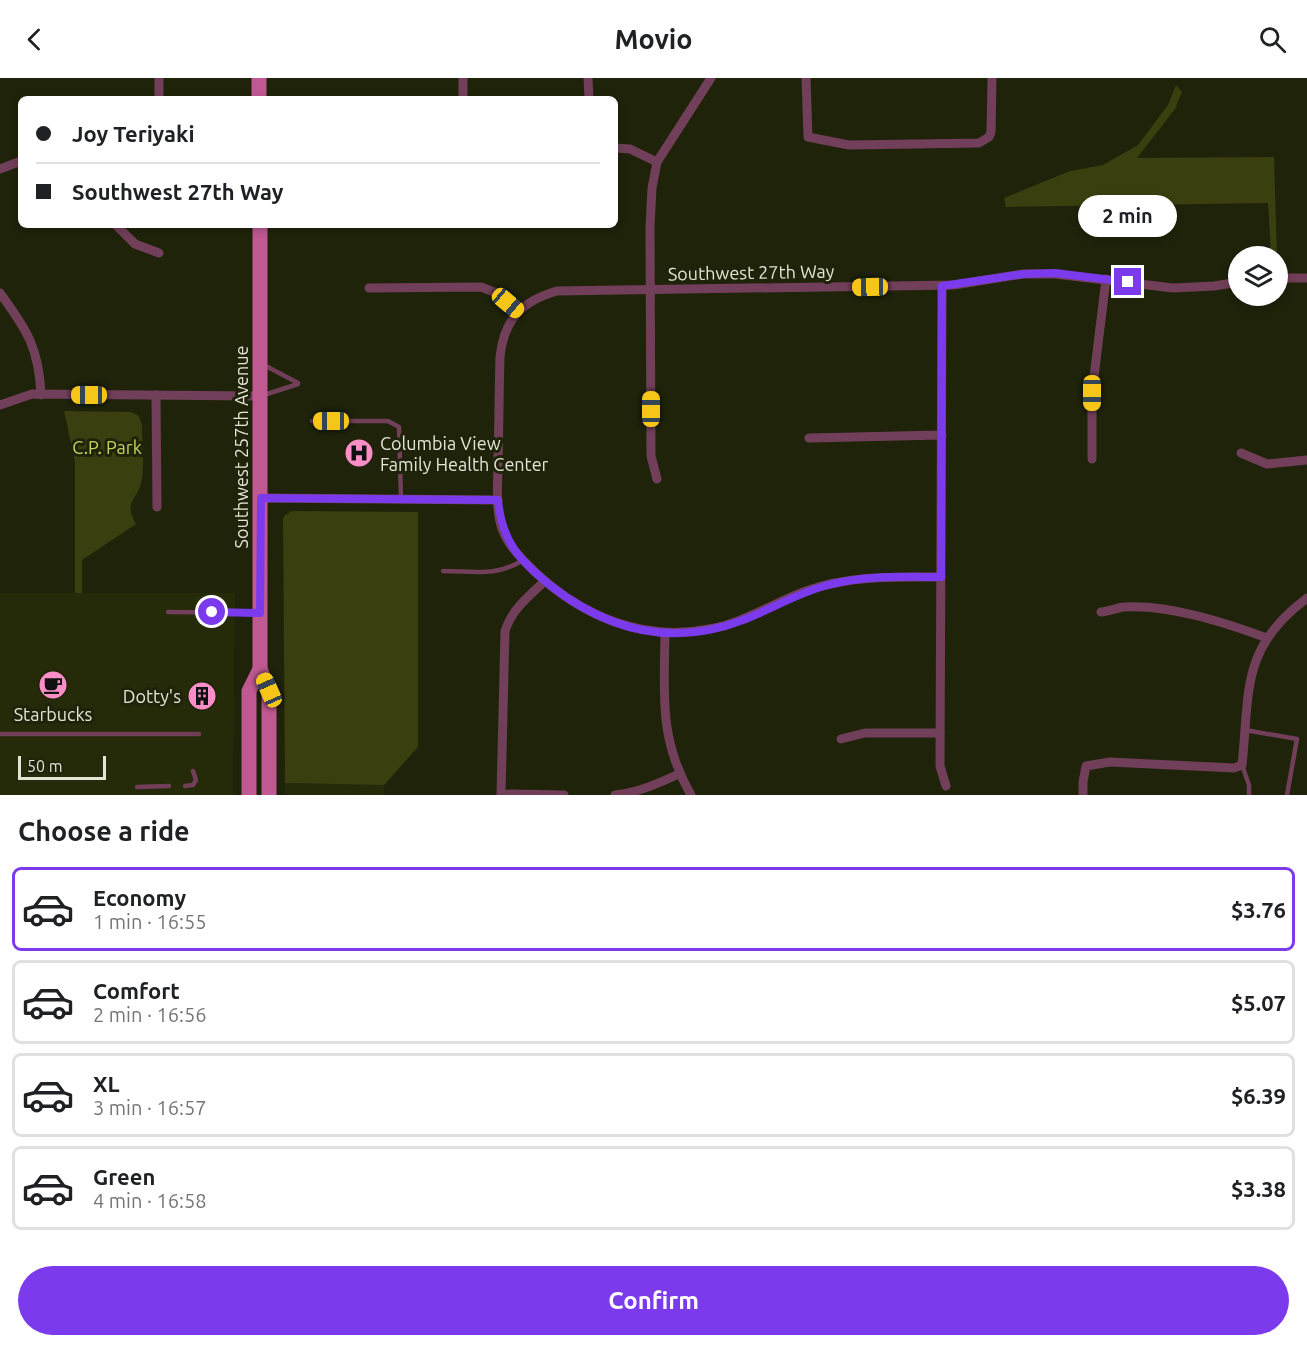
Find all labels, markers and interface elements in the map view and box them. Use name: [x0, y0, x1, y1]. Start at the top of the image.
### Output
icon: back: [18, 23, 51, 56]
icon: search: [1256, 23, 1289, 56]
text: Movio: [614, 24, 693, 54]
text: Joy Teriyaki: [72, 121, 195, 146]
text: Southwest 27th Way: [72, 179, 284, 204]
callout: 2 min: [1078, 195, 1178, 237]
text: 2 min: [1102, 204, 1153, 227]
map controls: [1228, 246, 1288, 306]
button: layers: [1228, 246, 1288, 306]
street label: Southwest 27th Way: [668, 261, 835, 283]
route end: [1114, 268, 1141, 295]
car: [852, 278, 888, 296]
car: [488, 285, 528, 321]
street label: Southwest 257th Avenue: [231, 345, 251, 549]
car: [1083, 375, 1101, 411]
car: [71, 386, 107, 404]
car: [642, 391, 660, 427]
car: [313, 412, 349, 430]
place label: Columbia View Family Health Center: [380, 433, 549, 474]
park label: C.P. Park: [72, 437, 142, 457]
hospital icon: Columbia View Family Health Center: [343, 437, 375, 469]
route start: [198, 598, 225, 625]
cafe icon: Starbucks: [37, 669, 69, 701]
car: [253, 670, 285, 710]
building icon: Dotty's: [186, 680, 218, 712]
place label: Dotty's: [123, 686, 181, 706]
place label: Starbucks: [14, 704, 92, 724]
scale bar: [18, 753, 106, 780]
text: 50 m: [27, 757, 63, 775]
text: Choose a ride: [18, 816, 190, 846]
icon: car: [21, 882, 75, 936]
text: Economy: [93, 885, 186, 910]
text: $3.76: [1231, 897, 1286, 922]
text: 1 min · 16:55: [93, 910, 207, 933]
icon: car: [21, 975, 75, 1029]
text: Comfort: [93, 978, 180, 1003]
text: $5.07: [1231, 990, 1286, 1015]
text: 2 min · 16:56: [93, 1003, 207, 1026]
icon: car: [21, 1068, 75, 1122]
text: XL: [93, 1071, 120, 1096]
text: $6.39: [1231, 1083, 1286, 1108]
text: 3 min · 16:57: [93, 1096, 207, 1119]
icon: car: [21, 1161, 75, 1215]
text: Green: [93, 1164, 155, 1189]
text: $3.38: [1231, 1176, 1286, 1201]
text: 4 min · 16:58: [93, 1189, 207, 1212]
button: Confirm: [18, 1266, 1289, 1335]

